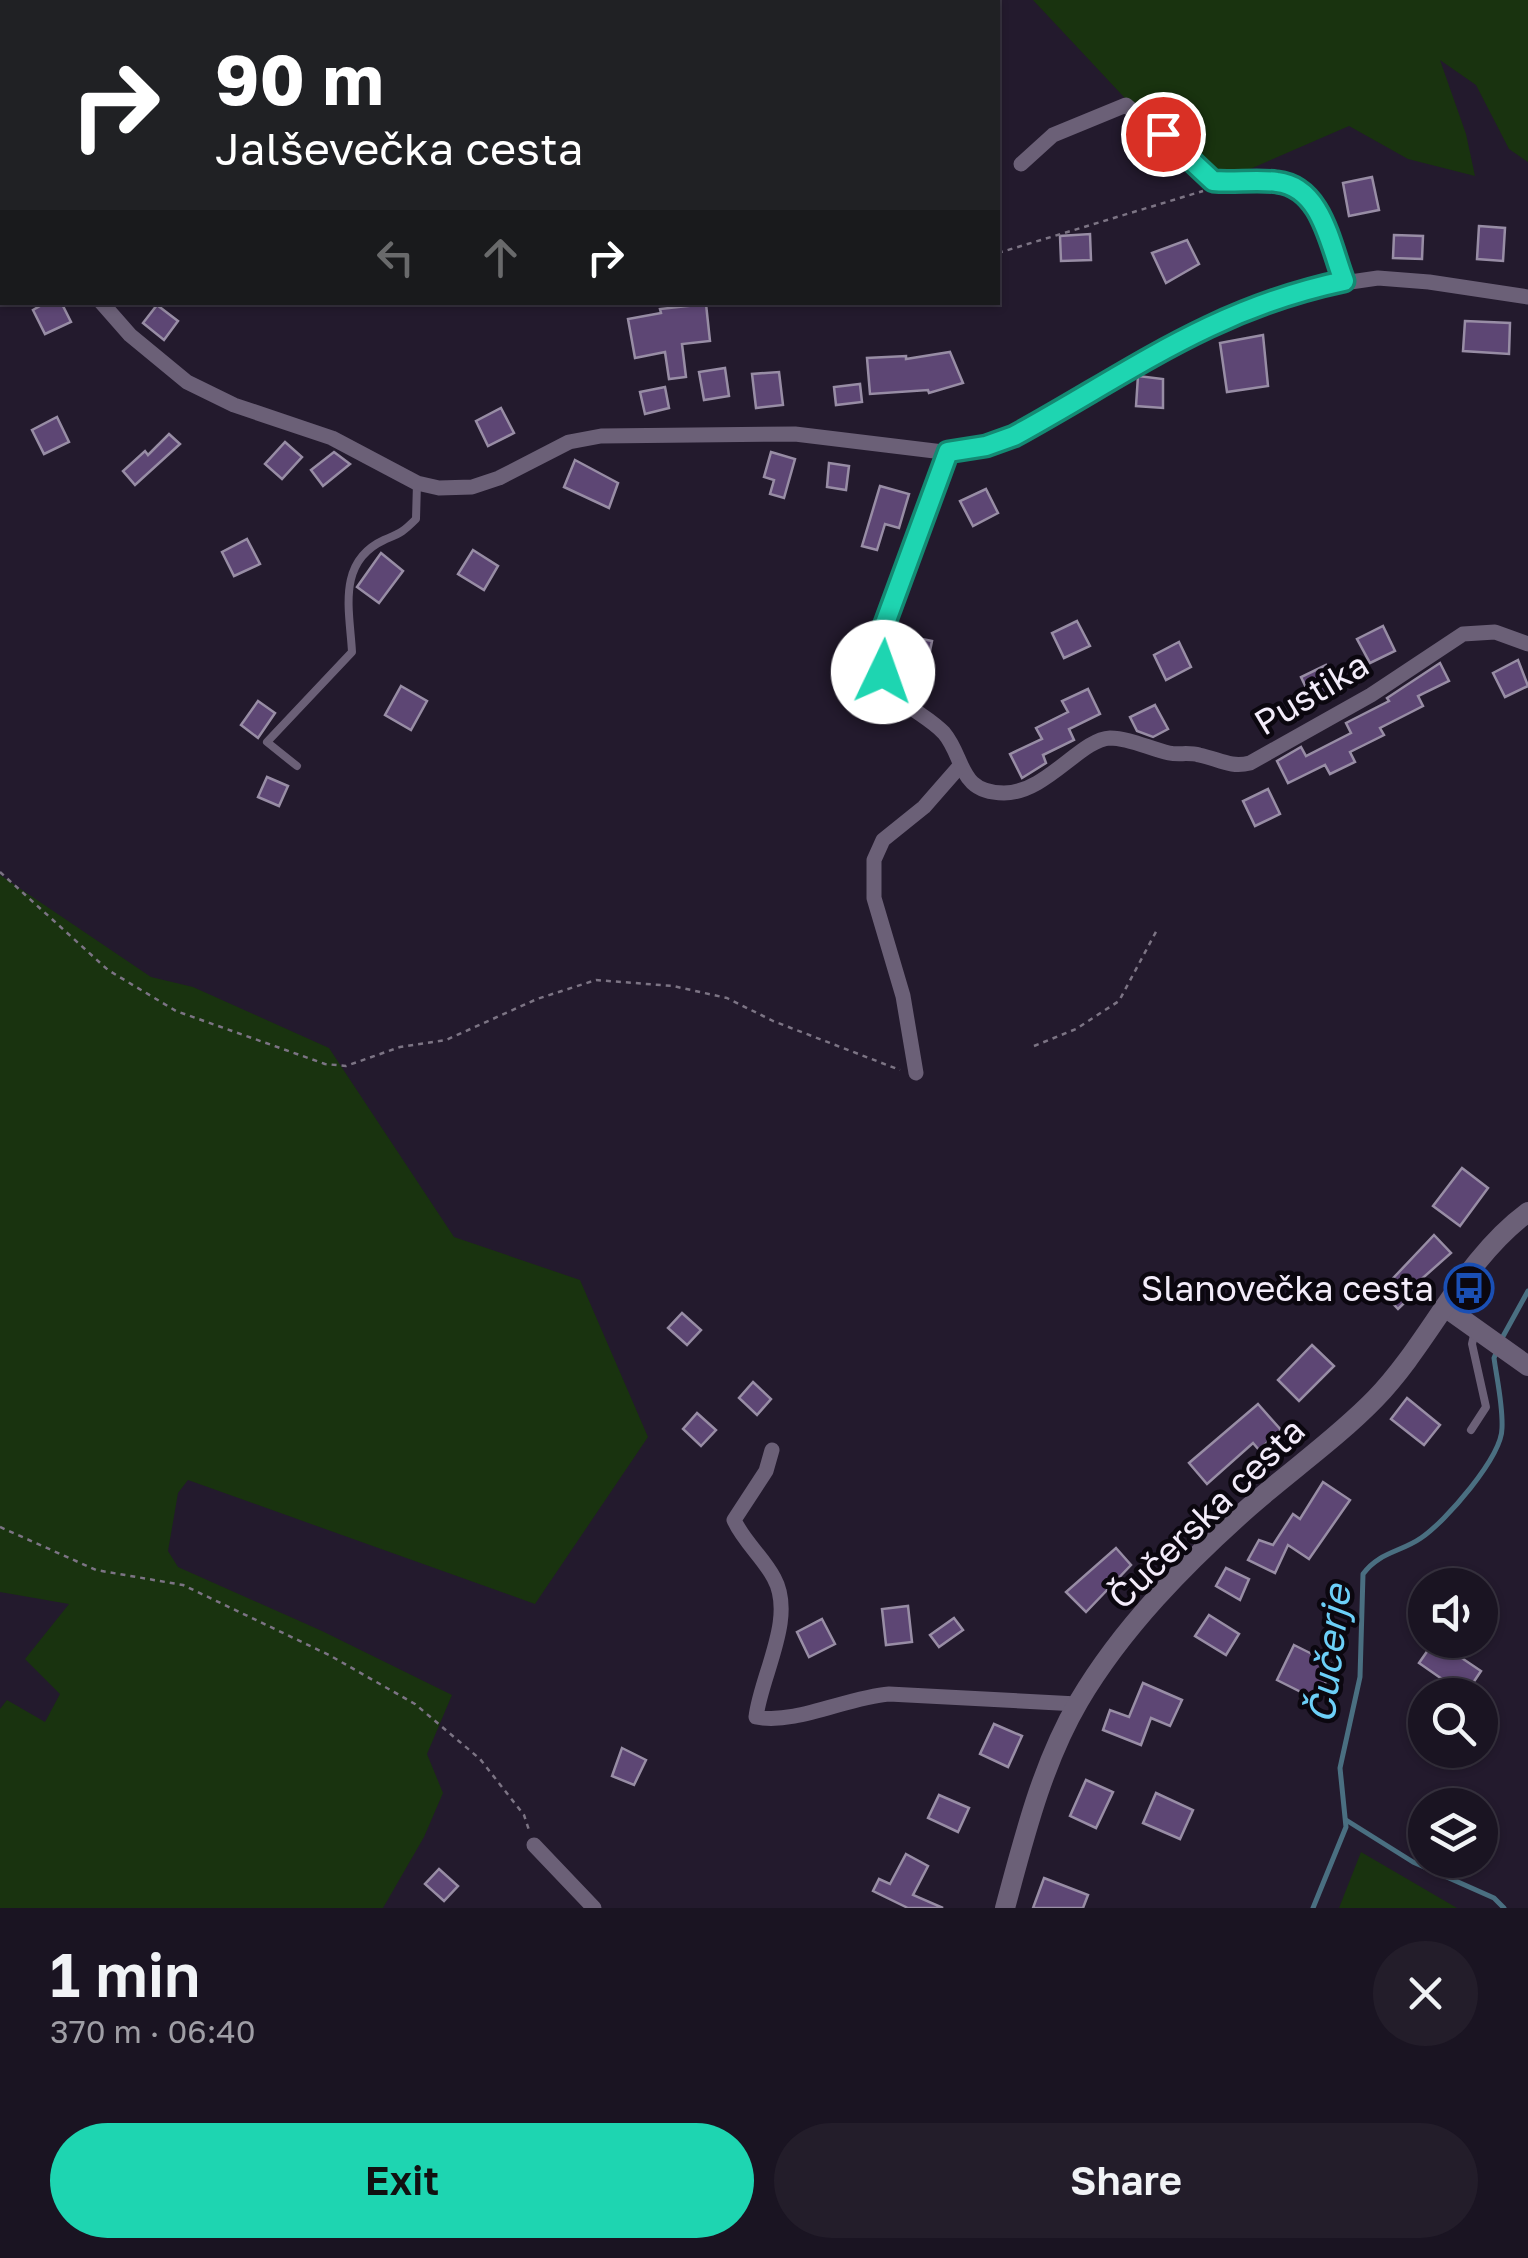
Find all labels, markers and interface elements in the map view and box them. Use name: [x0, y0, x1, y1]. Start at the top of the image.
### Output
text: 90 m: [215, 36, 384, 120]
icon: right: [50, 40, 180, 170]
pin: [1121, 92, 1206, 177]
icon: arrive: [1136, 107, 1191, 162]
text: Jalševečka cesta: [215, 121, 583, 175]
icon: left: [368, 230, 423, 285]
icon: ahead: [473, 230, 528, 285]
icon: right: [578, 230, 633, 285]
position arrow: [831, 620, 935, 724]
street label: Pustika: [1247, 643, 1375, 743]
bus stop icon: Slanovečka cesta: [1443, 1262, 1495, 1314]
place label: Slanovečka cesta: [1141, 1267, 1434, 1309]
street label: Čučerska cesta: [1099, 1409, 1313, 1617]
map controls: [1408, 1568, 1498, 1878]
button: sound: [1408, 1568, 1498, 1658]
water label: Čučerje: [1297, 1580, 1359, 1726]
button: search: [1408, 1678, 1498, 1768]
button: layers: [1408, 1788, 1498, 1878]
text: 1 min: [50, 1938, 200, 2010]
button: close: [1373, 1941, 1478, 2046]
text: 370 m · 06:40: [50, 2012, 256, 2050]
button: Exit: [50, 2123, 754, 2238]
button: Share: [774, 2123, 1478, 2238]

